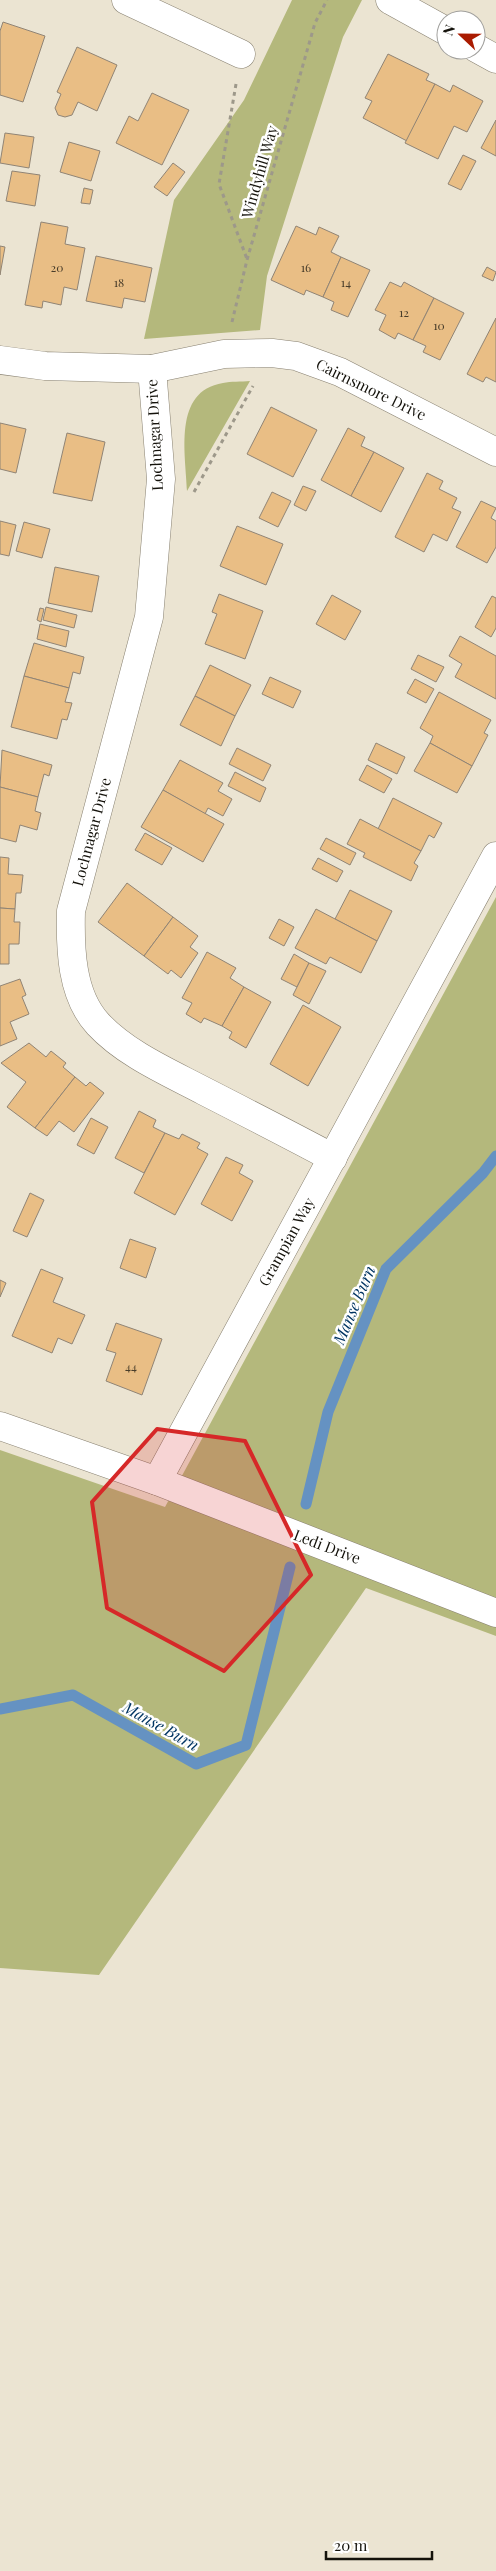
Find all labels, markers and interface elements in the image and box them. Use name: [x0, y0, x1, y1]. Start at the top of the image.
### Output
north arrow: [436, 10, 486, 60]
text: N: [438, 22, 459, 38]
street label: Windyhill Way: [236, 123, 282, 221]
house number: 20: [51, 259, 63, 275]
house number: 16: [301, 259, 311, 275]
house number: 18: [114, 274, 124, 290]
house number: 14: [341, 274, 351, 290]
house number: 12: [399, 304, 409, 320]
house number: 10: [433, 317, 445, 333]
street label: Cairnsmore Drive: [313, 354, 430, 424]
street label: Lochnagar Drive: [141, 379, 167, 491]
street label: Lochnagar Drive: [67, 775, 115, 888]
street label: Grampian Way: [253, 1193, 319, 1289]
water label: Manse Burn: [327, 1262, 380, 1348]
house number: 44: [125, 1358, 137, 1374]
street label: Ledi Drive: [291, 1524, 364, 1568]
water label: Manse Burn: [119, 1696, 203, 1755]
scale bar: [326, 2528, 432, 2560]
text: 20 m: [334, 2535, 368, 2555]

